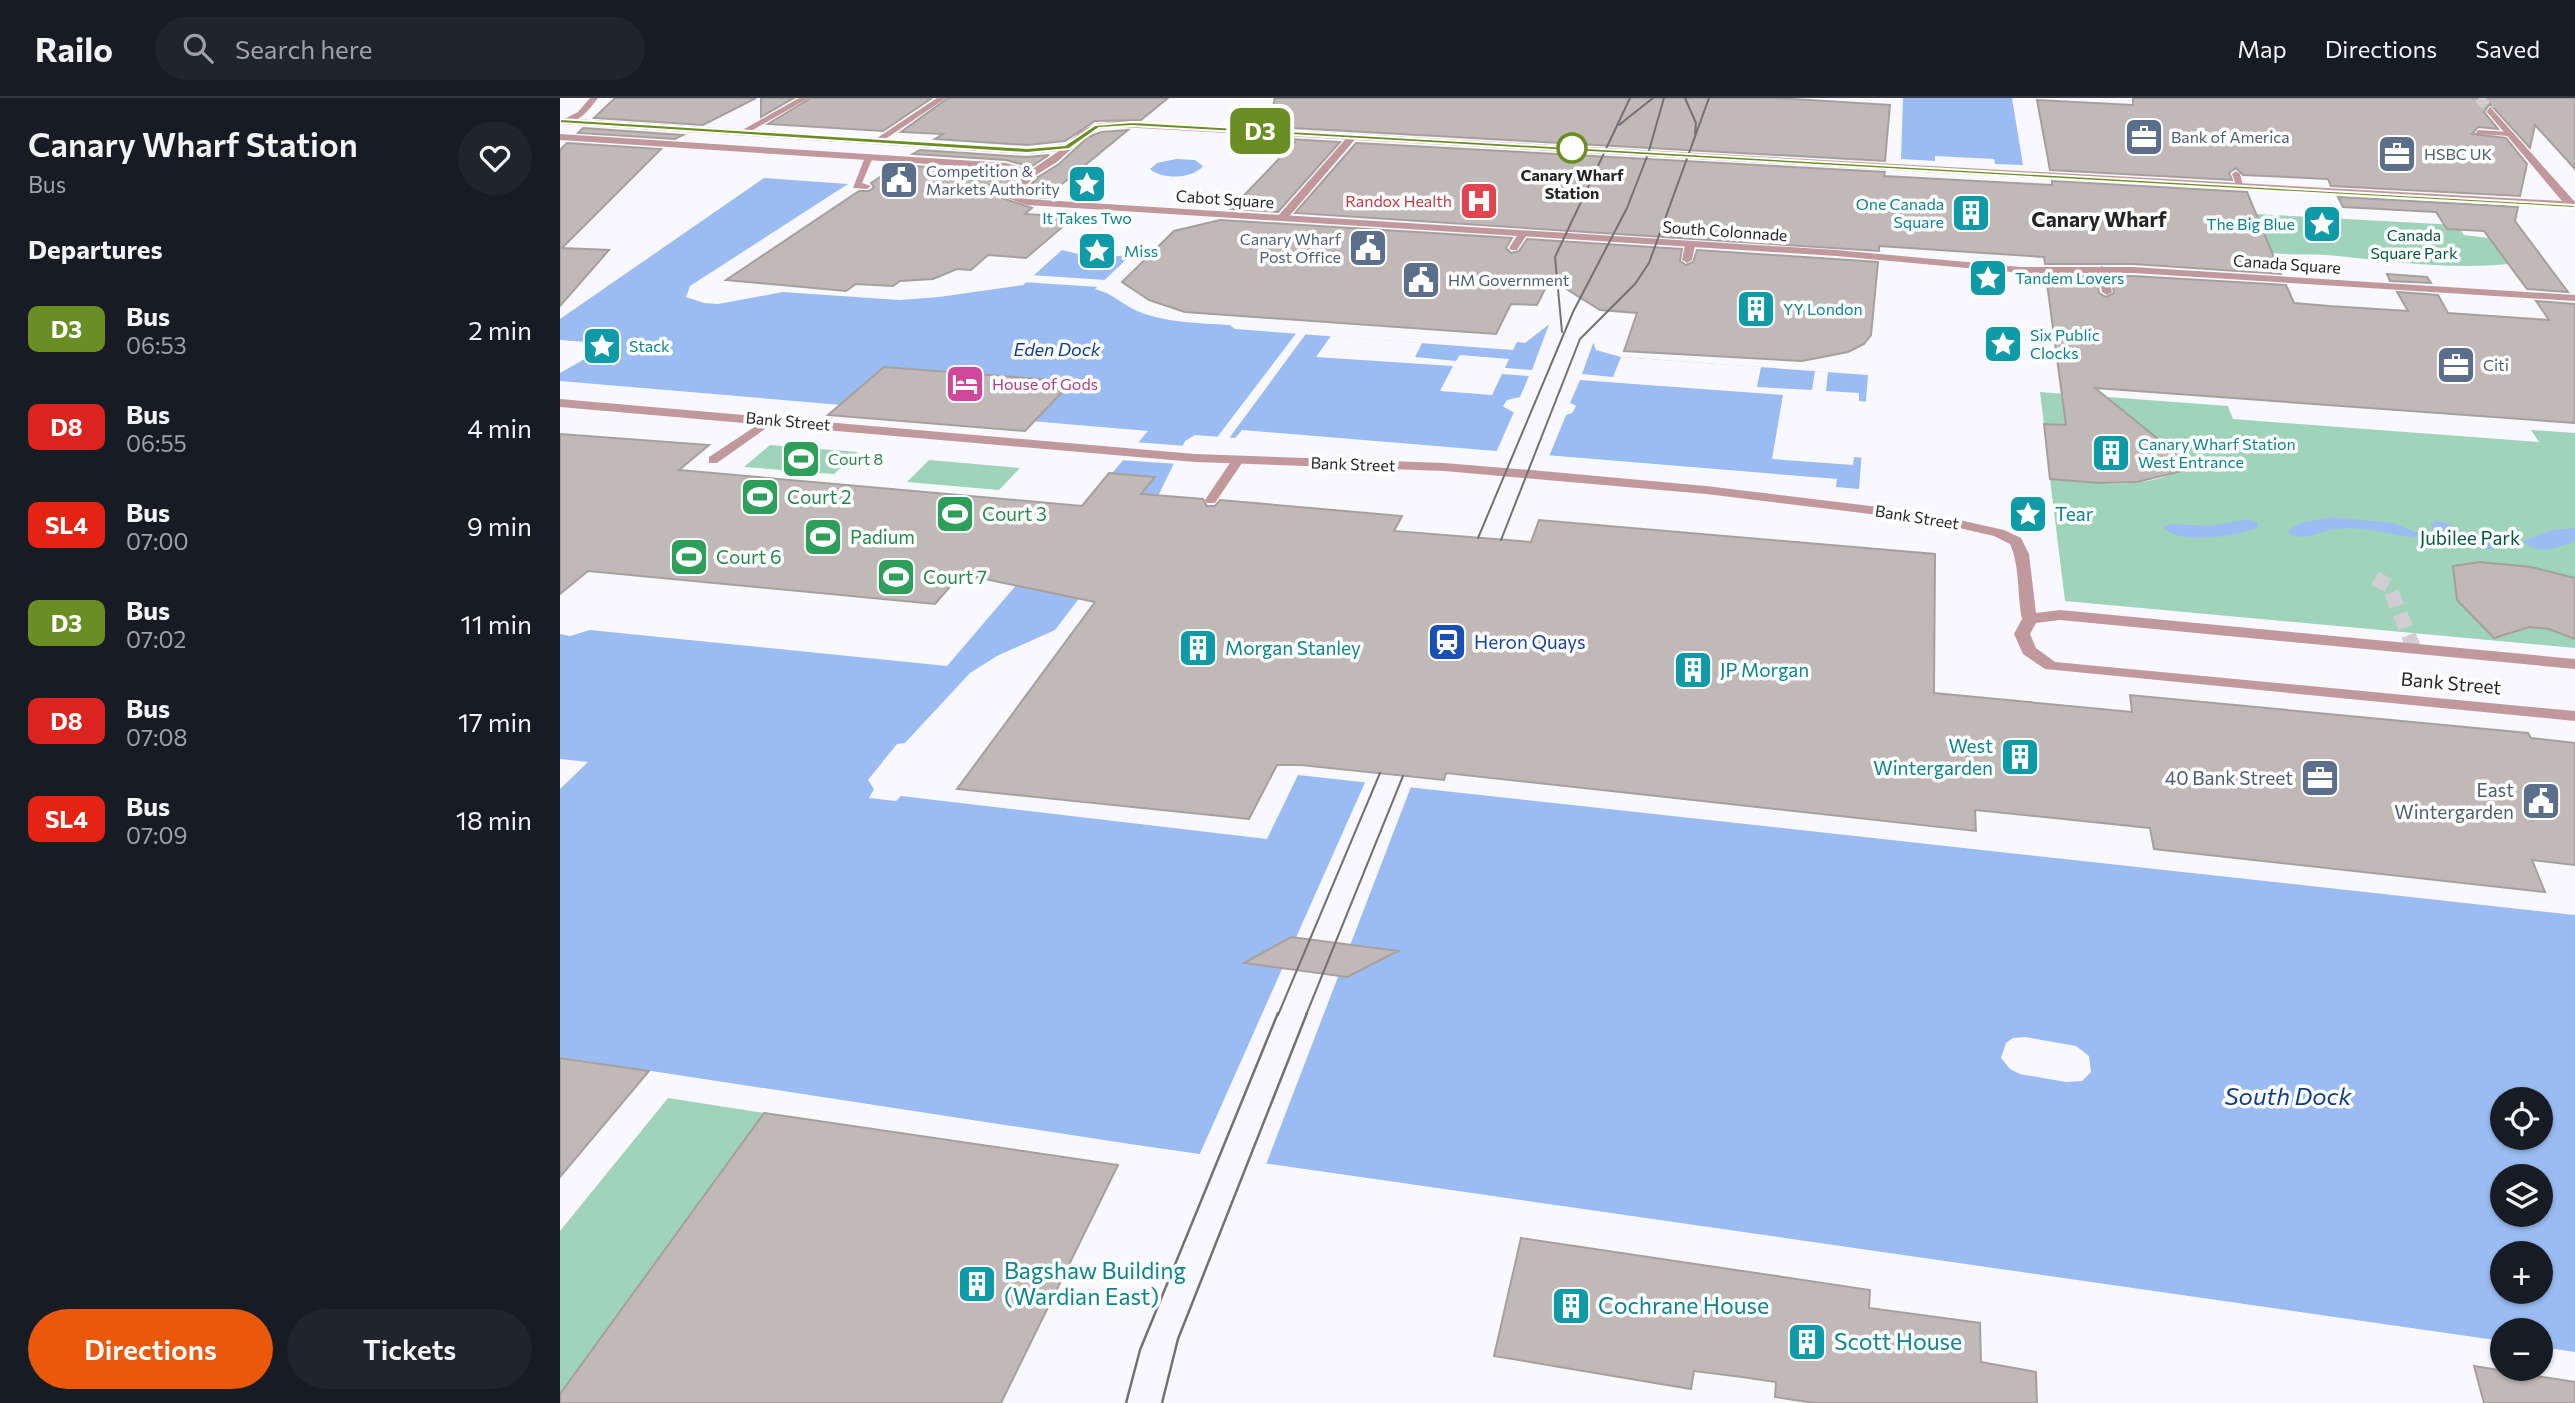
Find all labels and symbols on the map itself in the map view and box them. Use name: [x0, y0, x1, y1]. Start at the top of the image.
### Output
line badge: D3: [1228, 108, 1292, 154]
office icon: Bank of America: [2123, 116, 2165, 158]
place label: Bank of America: [2171, 127, 2290, 146]
marker: Canary Wharf Station: [1557, 133, 1587, 163]
office icon: HSBC UK: [2376, 133, 2418, 175]
place label: HSBC UK: [2424, 144, 2492, 163]
public building icon: Competition & Markets Authority: [878, 159, 920, 201]
place label: Competition & Markets Authority: [926, 161, 1060, 198]
place icon: It Takes Two: [1066, 163, 1108, 205]
place label: Canary Wharf Station: [1520, 165, 1624, 202]
hospital icon: Randox Health: [1458, 180, 1500, 222]
street label: Cabot Square: [1175, 186, 1275, 211]
place label: Randox Health: [1345, 191, 1452, 210]
building icon: One Canada Square: [1950, 192, 1992, 234]
place label: One Canada Square: [1856, 194, 1944, 231]
place icon: The Big Blue: [2301, 203, 2343, 245]
district label: Canary Wharf: [2031, 206, 2167, 231]
place label: It Takes Two: [1042, 208, 1132, 227]
place label: The Big Blue: [2206, 214, 2295, 233]
street label: South Colonnade: [1662, 217, 1788, 244]
park label: Canada Square Park: [2370, 225, 2458, 262]
public building icon: Canary Wharf Post Office: [1347, 227, 1389, 269]
place label: Canary Wharf Post Office: [1240, 229, 1342, 266]
place icon: Miss: [1076, 230, 1118, 272]
place label: Miss: [1124, 241, 1158, 260]
street label: Canada Square: [2232, 250, 2342, 277]
place icon: Tandem Lovers: [1967, 257, 2009, 299]
public building icon: HM Government: [1400, 259, 1442, 301]
place label: Tandem Lovers: [2015, 268, 2124, 287]
place label: HM Government: [1448, 270, 1570, 289]
building icon: YY London: [1735, 288, 1777, 330]
place label: YY London: [1783, 299, 1863, 318]
place icon: Six Public Clocks: [1982, 323, 2024, 365]
place icon: Stack: [581, 325, 623, 367]
place label: Six Public Clocks: [2030, 325, 2100, 362]
place label: Stack: [629, 336, 670, 355]
water label: Eden Dock: [1013, 338, 1102, 360]
office icon: Citi: [2435, 344, 2477, 386]
place label: Citi: [2483, 355, 2509, 374]
hotel icon: House of Gods: [944, 363, 986, 405]
place label: House of Gods: [992, 374, 1098, 393]
street label: Bank Street: [745, 407, 832, 434]
building icon: Canary Wharf Station West Entrance: [2090, 432, 2132, 474]
place label: Canary Wharf Station West Entrance: [2138, 434, 2296, 471]
sports icon: Court 8: [780, 438, 822, 480]
place label: Court 8: [828, 449, 883, 468]
street label: Bank Street: [1310, 453, 1396, 474]
sports icon: Court 2: [739, 476, 781, 518]
place label: Court 2: [787, 485, 852, 508]
sports icon: Court 3: [934, 493, 976, 535]
place icon: Tear: [2007, 493, 2049, 535]
street label: Bank Street: [1874, 500, 1961, 533]
place label: Court 3: [982, 502, 1047, 525]
place label: Tear: [2055, 502, 2094, 525]
sports icon: Padium: [802, 516, 844, 558]
place label: Padium: [850, 525, 915, 548]
park label: Jubilee Park: [2420, 526, 2520, 549]
sports icon: Court 6: [668, 536, 710, 578]
place label: Court 6: [716, 545, 782, 568]
sports icon: Court 7: [875, 556, 917, 598]
place label: Court 7: [923, 565, 987, 588]
station icon: Heron Quays: [1426, 621, 1468, 663]
building icon: Morgan Stanley: [1177, 627, 1219, 669]
place label: Heron Quays: [1474, 630, 1586, 653]
place label: Morgan Stanley: [1225, 636, 1361, 659]
building icon: JP Morgan: [1672, 649, 1714, 691]
place label: JP Morgan: [1720, 658, 1809, 681]
street label: Bank Street: [2400, 667, 2502, 698]
place label: West Wintergarden: [1873, 734, 1993, 779]
building icon: West Wintergarden: [1999, 736, 2041, 778]
office icon: 40 Bank Street: [2299, 757, 2341, 799]
place label: 40 Bank Street: [2165, 766, 2293, 789]
place label: East Wintergarden: [2394, 778, 2514, 823]
public building icon: East Wintergarden: [2520, 780, 2562, 822]
water label: South Dock: [2225, 1081, 2352, 1110]
place label: Bagshaw Building (Wardian East): [1004, 1256, 1186, 1310]
building icon: Bagshaw Building (Wardian East): [956, 1263, 998, 1305]
building icon: Cochrane House: [1550, 1285, 1592, 1327]
place label: Cochrane House: [1598, 1291, 1769, 1319]
building icon: Scott House: [1786, 1321, 1828, 1363]
place label: Scott House: [1834, 1327, 1962, 1355]

